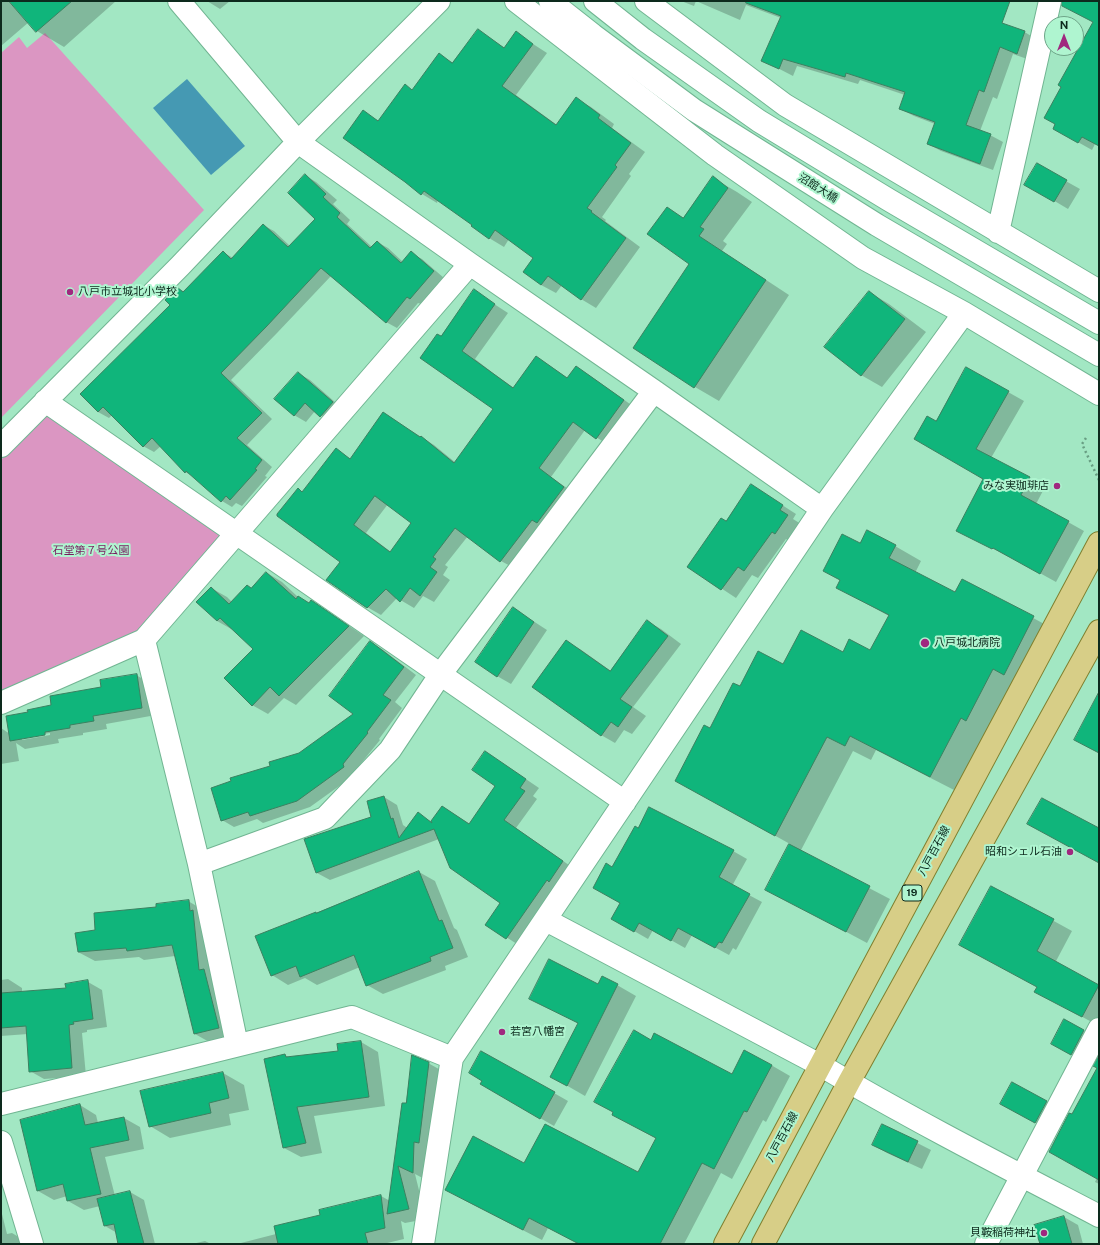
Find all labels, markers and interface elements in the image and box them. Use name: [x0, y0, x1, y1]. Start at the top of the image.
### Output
north arrow: [1044, 16, 1084, 56]
text: N: [1060, 19, 1068, 31]
street label: 沼館大橋: [796, 171, 840, 205]
place label: 八戸市立城北小学校: [78, 285, 177, 299]
marker: 八戸市立城北小学校: [65, 287, 75, 297]
place label: みな実珈琲店: [983, 479, 1049, 493]
marker: みな実珈琲店: [1052, 481, 1062, 491]
park label: 石堂第７号公園: [53, 544, 129, 558]
place label: 八戸城北病院: [934, 636, 1000, 650]
marker: 八戸城北病院: [919, 637, 931, 649]
street label: 八戸百石線: [915, 824, 953, 878]
place label: 昭和シェル石油: [985, 845, 1062, 859]
marker: 昭和シェル石油: [1065, 847, 1075, 857]
road number: 19: [902, 885, 922, 901]
place label: 若宮八幡宮: [510, 1025, 565, 1039]
marker: 若宮八幡宮: [497, 1027, 507, 1037]
street label: 八戸百石線: [763, 1110, 801, 1164]
place label: 貝鞍稲荷神社: [970, 1226, 1036, 1240]
marker: 貝鞍稲荷神社: [1039, 1228, 1049, 1238]

